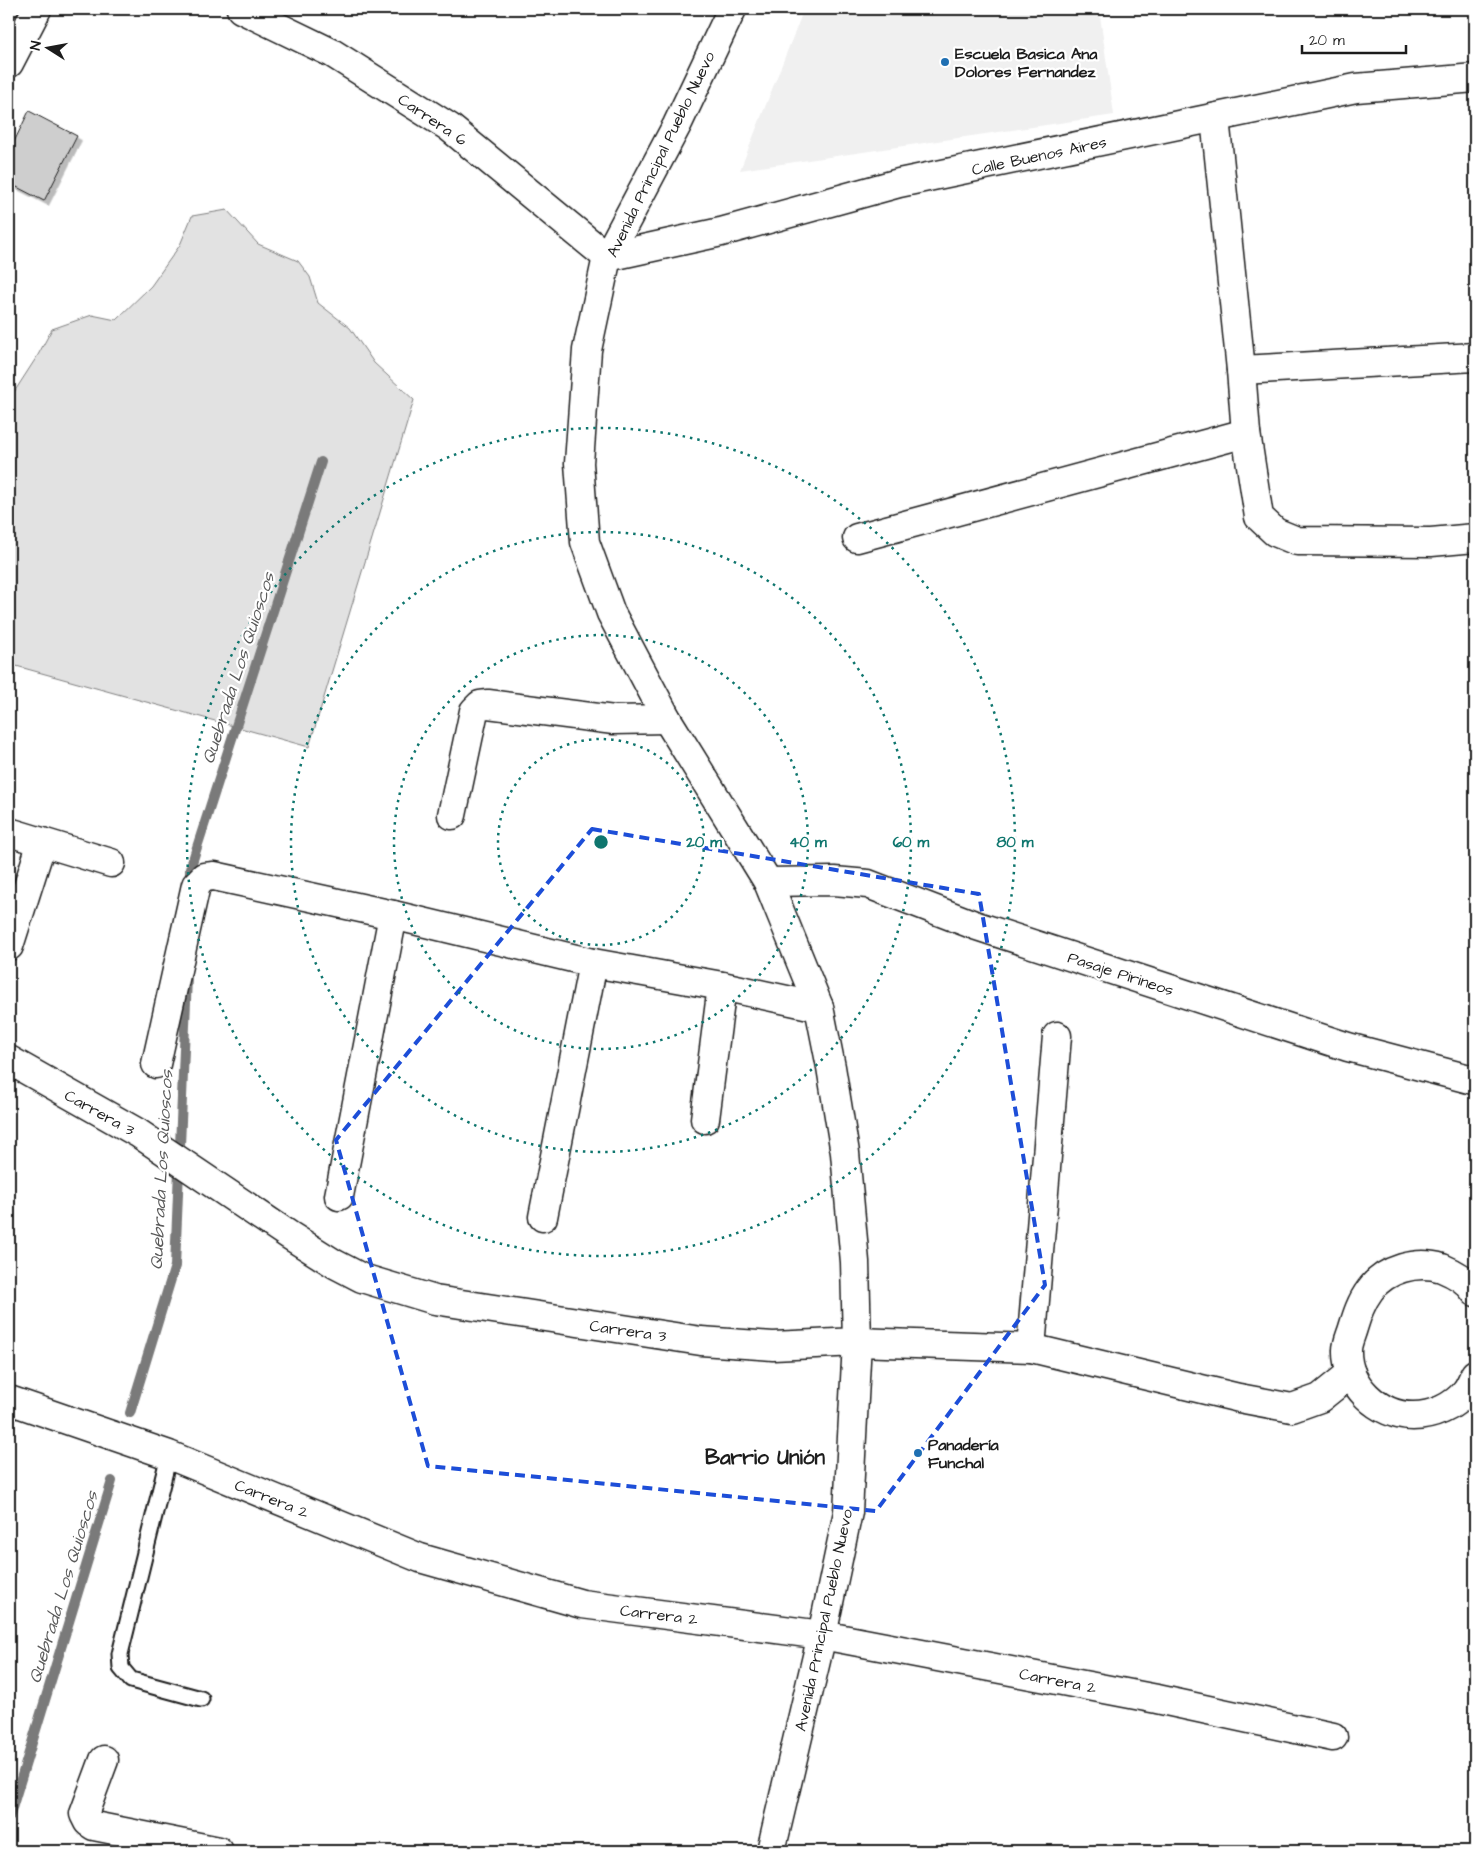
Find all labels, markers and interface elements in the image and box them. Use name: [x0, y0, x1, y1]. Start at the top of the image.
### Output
north arrow: [22, 22, 72, 72]
scale bar: [1302, 22, 1405, 54]
text: 20 m: [1309, 30, 1345, 51]
text: N: [26, 39, 47, 52]
place label: Escuela Basica Ana Dolores Fernandez: [955, 43, 1098, 83]
street label: Avenida Principal Pueblo Nuevo: [601, 48, 720, 261]
marker: Escuela Basica Ana Dolores Fernandez: [939, 56, 951, 68]
street label: Carrera 6: [393, 89, 471, 151]
street label: Calle Buenos Aires: [970, 131, 1109, 181]
water label: Quebrada Los Quioscos: [196, 568, 282, 767]
text: 20 m: [685, 832, 722, 853]
text: 40 m: [789, 832, 827, 853]
text: 60 m: [893, 832, 930, 853]
text: 80 m: [997, 832, 1034, 853]
centre of rings: [592, 833, 610, 851]
street label: Pasaje Pirineos: [1065, 946, 1176, 1001]
water label: Quebrada Los Quioscos: [144, 1069, 179, 1270]
street label: Carrera 3: [60, 1085, 139, 1141]
street label: Carrera 3: [588, 1315, 668, 1347]
place label: Panadería Funchal: [928, 1434, 1000, 1474]
district label: Barrio Unión: [705, 1443, 825, 1472]
marker: Panadería Funchal: [912, 1447, 924, 1459]
street label: Carrera 2: [231, 1474, 312, 1524]
water label: Quebrada Los Quioscos: [22, 1487, 105, 1686]
street label: Avenida Principal Pueblo Nuevo: [790, 1507, 858, 1733]
street label: Carrera 2: [619, 1599, 699, 1631]
street label: Carrera 2: [1017, 1663, 1098, 1699]

